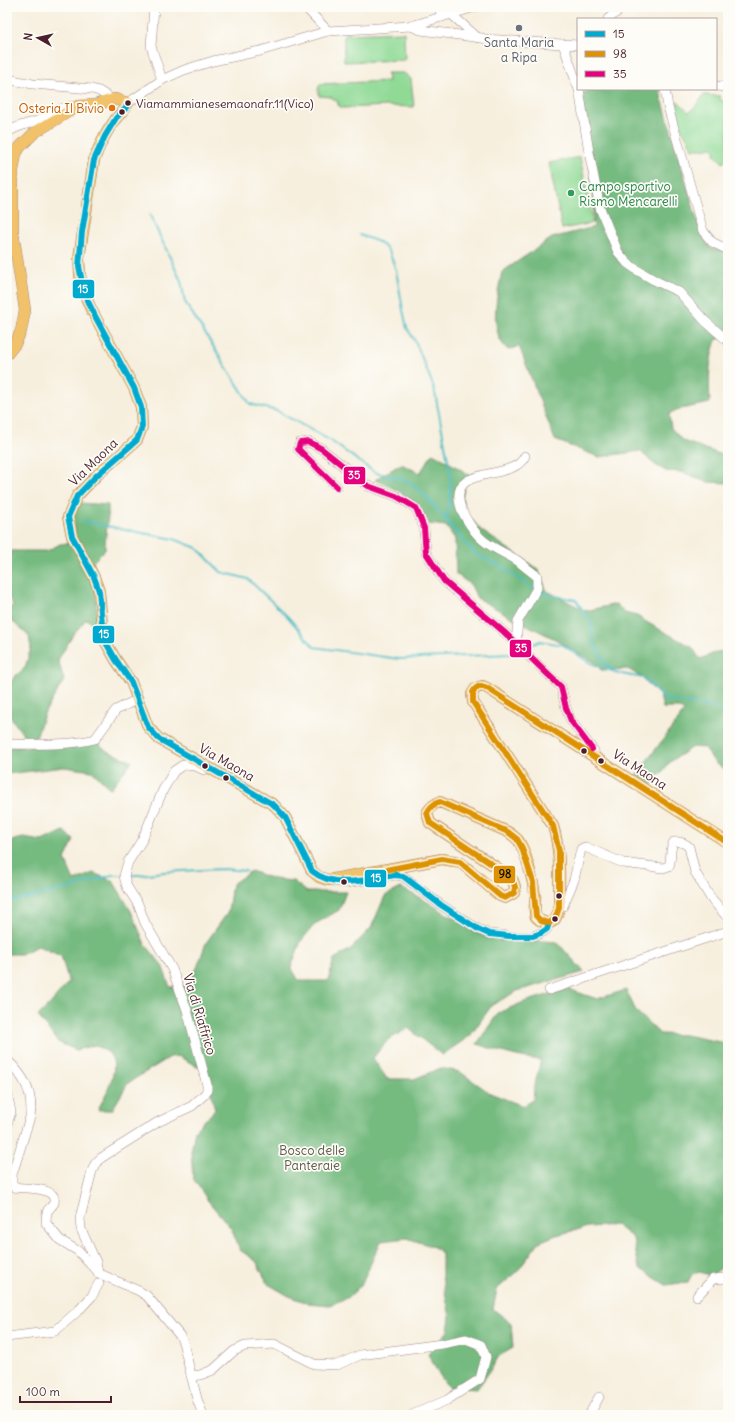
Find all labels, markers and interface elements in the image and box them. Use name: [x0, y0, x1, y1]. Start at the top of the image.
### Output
north arrow: [18, 18, 58, 58]
legend: [577, 18, 717, 90]
marker: Santa Maria a Ripa: [514, 23, 524, 33]
text: 15: [613, 26, 625, 41]
text: N: [21, 32, 36, 41]
place label: Santa Maria a Ripa: [484, 34, 554, 66]
text: 98: [613, 46, 627, 61]
text: 35: [613, 66, 627, 81]
place label: Viamammianesemaonafr.11(Vico): [136, 96, 314, 111]
marker: Viamammianesemaonafr.11(Vico): [123, 98, 133, 108]
place label: Osteria Il Bivio: [18, 100, 104, 117]
marker: Osteria Il Bivio: [107, 103, 117, 113]
unlabelled marker: [117, 107, 127, 117]
place label: Campo sportivo Rismo Mencarelli: [579, 178, 678, 210]
marker: Campo sportivo Rismo Mencarelli: [566, 188, 576, 198]
line badge: 15: [72, 279, 95, 299]
text: 15: [78, 282, 88, 296]
street label: Via Maona: [65, 435, 121, 490]
line badge: 35: [343, 466, 366, 485]
text: 35: [348, 468, 360, 482]
line badge: 15: [92, 625, 115, 644]
text: 15: [99, 627, 109, 641]
line badge: 35: [509, 639, 532, 658]
text: 35: [515, 641, 527, 655]
street label: Via Maona: [196, 740, 258, 785]
unlabelled marker: [579, 746, 589, 756]
street label: Via Maona: [609, 746, 670, 793]
unlabelled marker: [596, 756, 606, 766]
unlabelled marker: [200, 761, 210, 771]
unlabelled marker: [221, 773, 231, 783]
line badge: 98: [493, 865, 516, 884]
text: 98: [499, 867, 511, 881]
line badge: 15: [364, 869, 387, 888]
text: 15: [371, 871, 381, 885]
unlabelled marker: [339, 877, 349, 887]
unlabelled marker: [554, 891, 564, 901]
unlabelled marker: [550, 914, 560, 924]
street label: Via di Riaffrico: [179, 971, 220, 1057]
park label: Bosco delle Panteraie: [279, 1142, 345, 1174]
scale bar: [20, 1378, 111, 1404]
text: 100 m: [26, 1384, 60, 1399]

